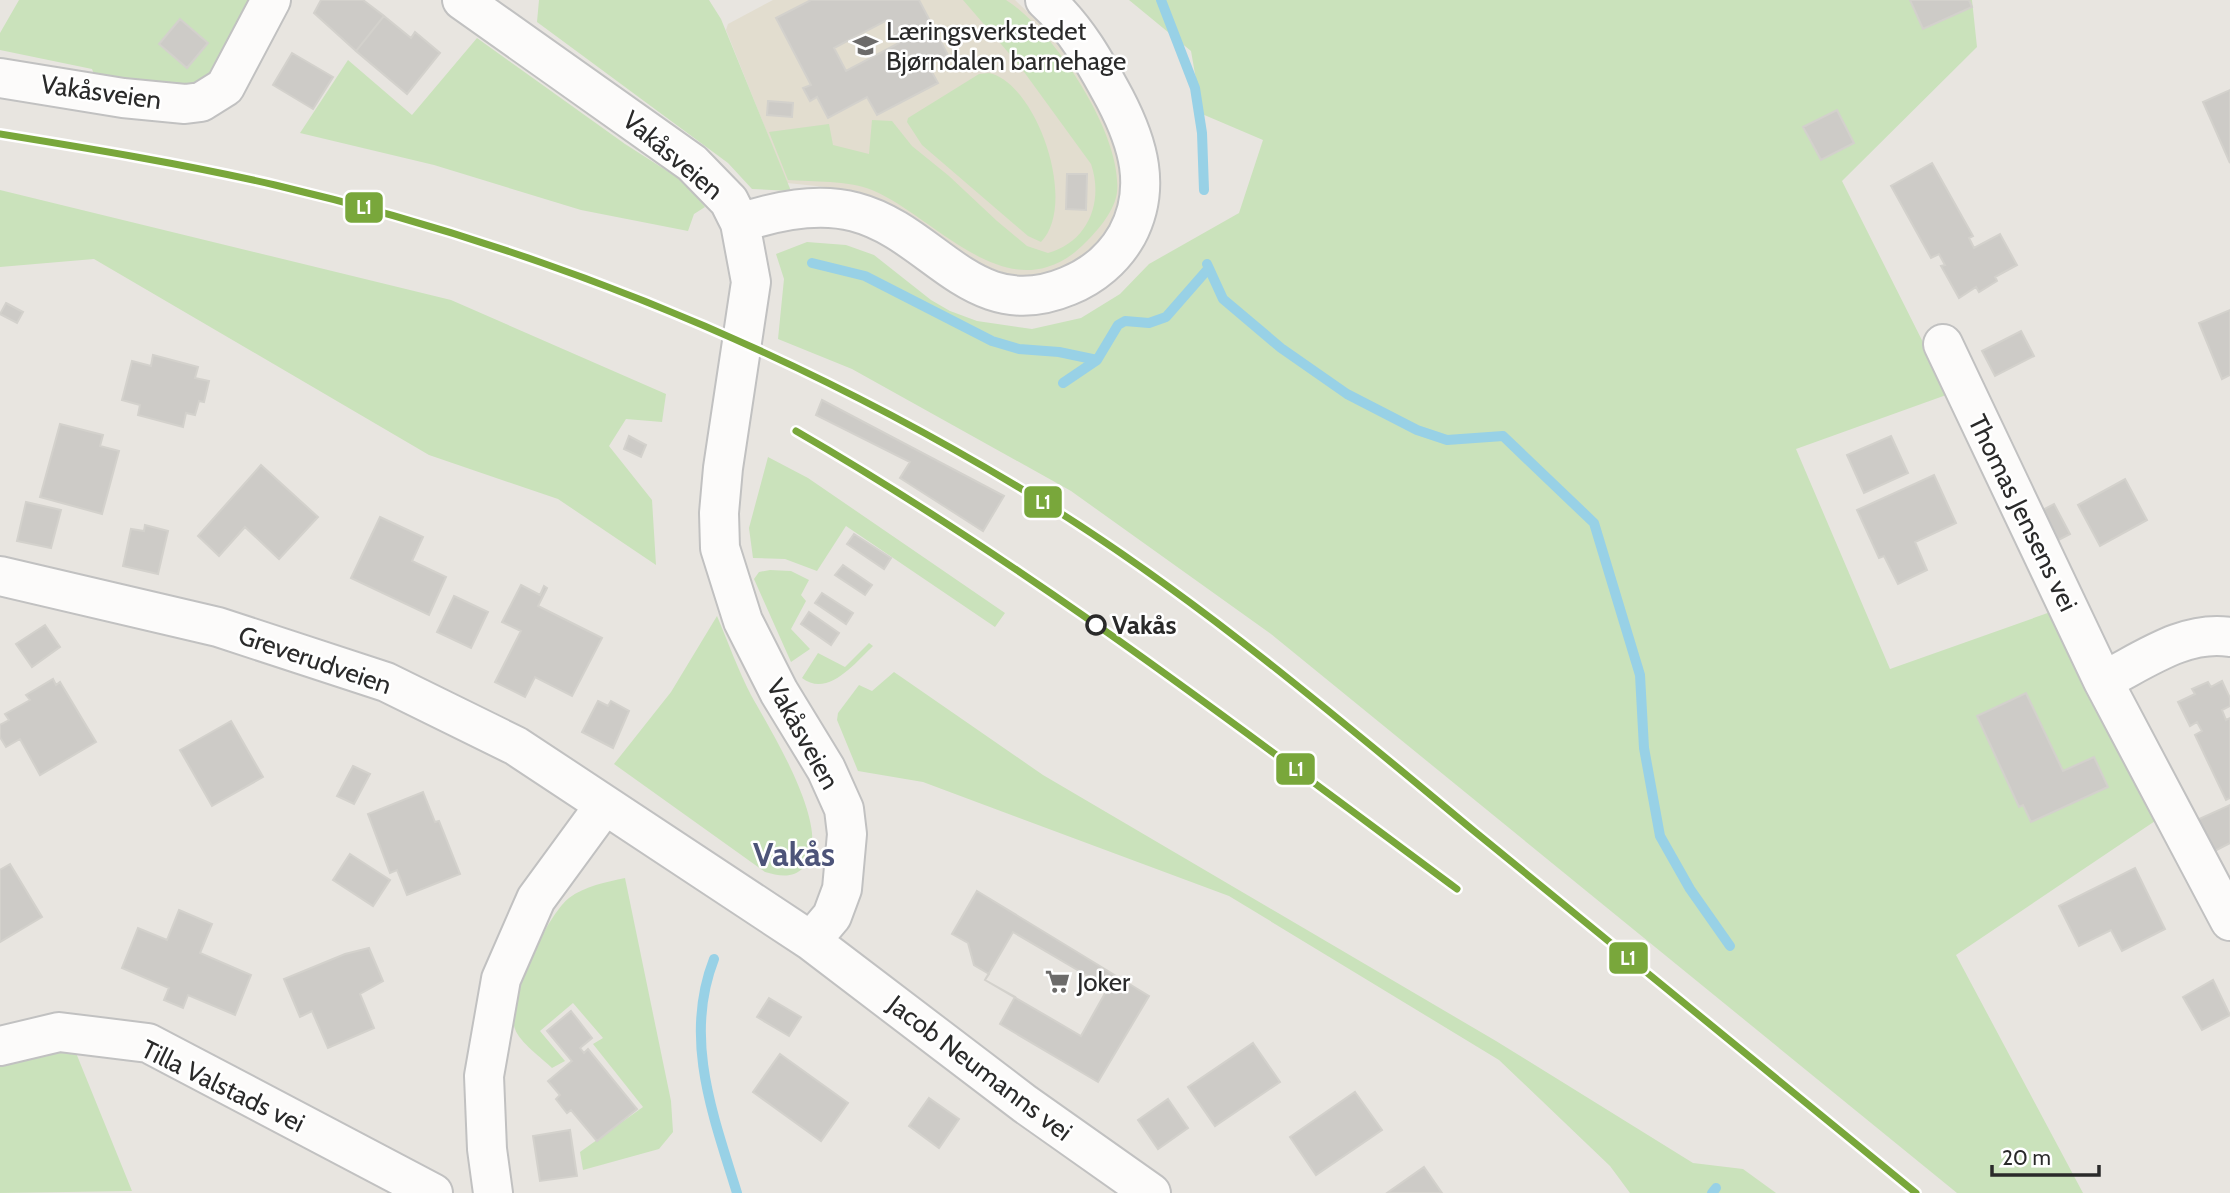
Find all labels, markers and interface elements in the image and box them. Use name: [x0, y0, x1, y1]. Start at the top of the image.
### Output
place label: Læringsverkstedet Bjørndalen barnehage: [886, 15, 1126, 77]
school or university icon: Læringsverkstedet Bjørndalen barnehage: [852, 32, 880, 60]
street label: Vakåsveien: [39, 68, 163, 116]
street label: Vakåsveien: [616, 104, 730, 206]
line badge: L1: [344, 191, 384, 224]
text: L1: [356, 196, 372, 219]
street label: Thomas Jensens vei: [1962, 409, 2084, 617]
line badge: L1: [1023, 485, 1063, 519]
text: L1: [1035, 491, 1051, 514]
place label: Vakås: [1112, 609, 1176, 641]
marker: Vakås: [1086, 615, 1106, 635]
street label: Greverudveien: [234, 619, 396, 701]
street label: Vakåsveien: [760, 673, 846, 795]
line badge: L1: [1275, 752, 1316, 786]
text: L1: [1288, 758, 1304, 781]
district label: Vakås: [753, 834, 835, 874]
line badge: L1: [1608, 941, 1649, 975]
text: L1: [1620, 947, 1636, 970]
place label: Joker: [1076, 966, 1131, 998]
supermarket icon: Joker: [1043, 968, 1071, 996]
street label: Jacob Neumanns vei: [881, 988, 1078, 1148]
street label: Tilla Valstads vei: [136, 1033, 310, 1139]
scale bar: [1992, 1134, 2099, 1178]
text: 20 m: [2002, 1145, 2051, 1170]

